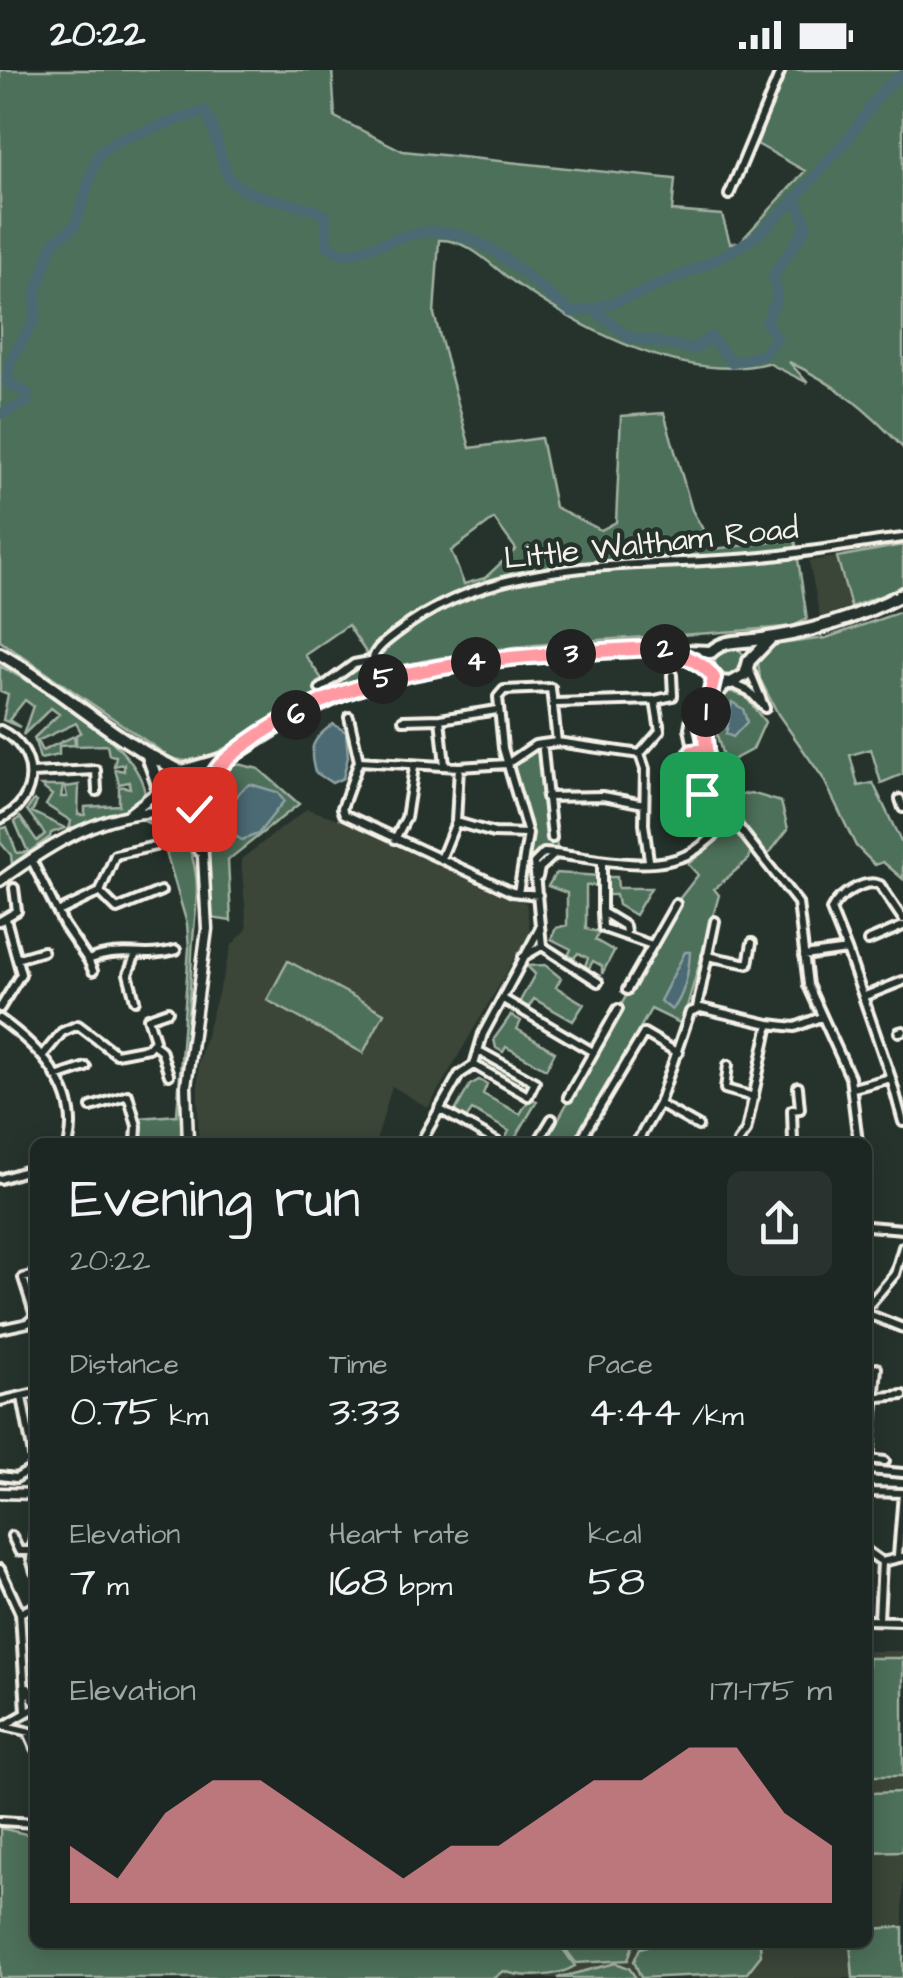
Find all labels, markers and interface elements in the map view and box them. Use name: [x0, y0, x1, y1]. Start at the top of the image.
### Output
text: 20:22: [50, 9, 146, 61]
street label: Little Waltham Road: [502, 506, 801, 581]
pin: 2: [640, 624, 690, 674]
pin: 3: [546, 629, 596, 679]
text: 2: [657, 629, 673, 668]
text: 3: [564, 634, 578, 673]
pin: 4: [451, 637, 501, 687]
text: 4: [466, 642, 486, 681]
pin: 5: [358, 654, 408, 704]
text: 5: [373, 659, 393, 698]
pin: 1: [681, 687, 731, 737]
pin: 6: [271, 690, 321, 740]
text: 1: [704, 692, 708, 731]
text: 6: [287, 695, 305, 734]
pin: [660, 752, 745, 837]
pin: [152, 767, 237, 852]
icon: arrive: [675, 767, 730, 822]
icon: check: [167, 782, 222, 837]
text: Evening run: [70, 1162, 360, 1238]
button: share: [727, 1171, 832, 1276]
text: 20:22: [70, 1238, 150, 1283]
text: Distance: [70, 1345, 179, 1384]
text: Time: [329, 1345, 388, 1384]
text: Pace: [588, 1345, 653, 1384]
text: 0.75: [70, 1384, 158, 1442]
text: 3:33: [329, 1384, 400, 1442]
text: 4:44: [588, 1384, 681, 1442]
text: km: [158, 1397, 208, 1436]
text: /km: [681, 1397, 744, 1436]
text: Elevation: [70, 1515, 180, 1554]
text: Heart rate: [329, 1515, 470, 1554]
text: kcal: [588, 1515, 642, 1554]
text: 7: [70, 1554, 96, 1612]
text: 168: [329, 1554, 388, 1612]
text: 58: [588, 1554, 645, 1612]
text: m: [96, 1567, 129, 1606]
text: bpm: [388, 1567, 452, 1606]
text: Elevation: [70, 1668, 196, 1713]
text: 171–175 m: [710, 1668, 832, 1713]

